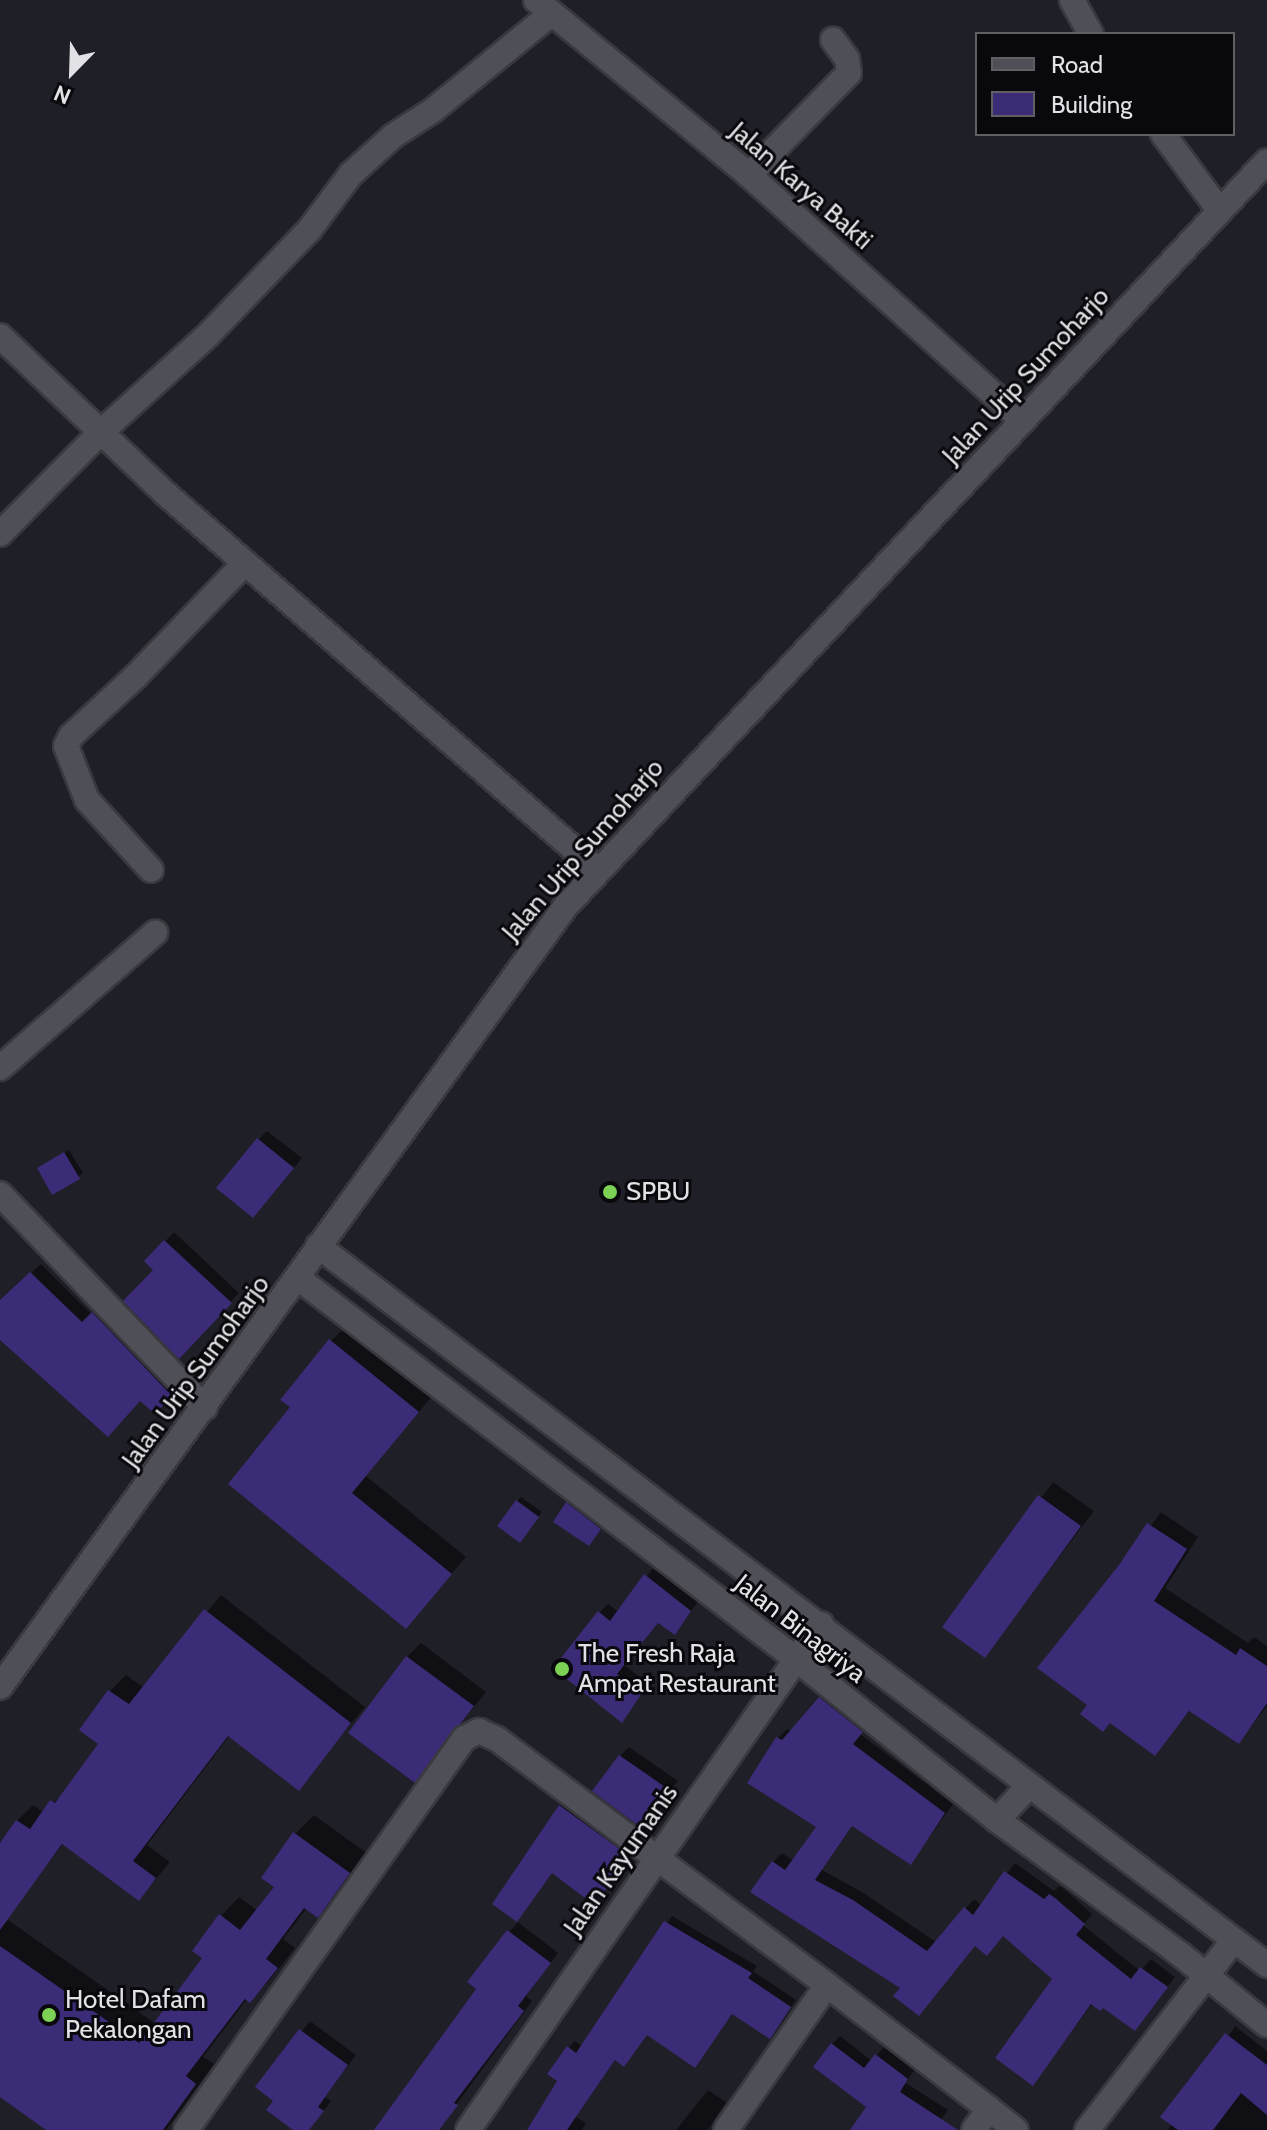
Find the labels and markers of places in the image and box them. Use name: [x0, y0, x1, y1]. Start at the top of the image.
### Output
place label: SPBU: [626, 1176, 690, 1208]
marker: SPBU: [601, 1183, 619, 1201]
place label: The Fresh Raja Ampat Restaurant: [578, 1638, 776, 1700]
marker: The Fresh Raja Ampat Restaurant: [553, 1660, 571, 1678]
place label: Hotel Dafam Pekalongan: [65, 1984, 206, 2046]
marker: Hotel Dafam Pekalongan: [40, 2006, 58, 2024]

